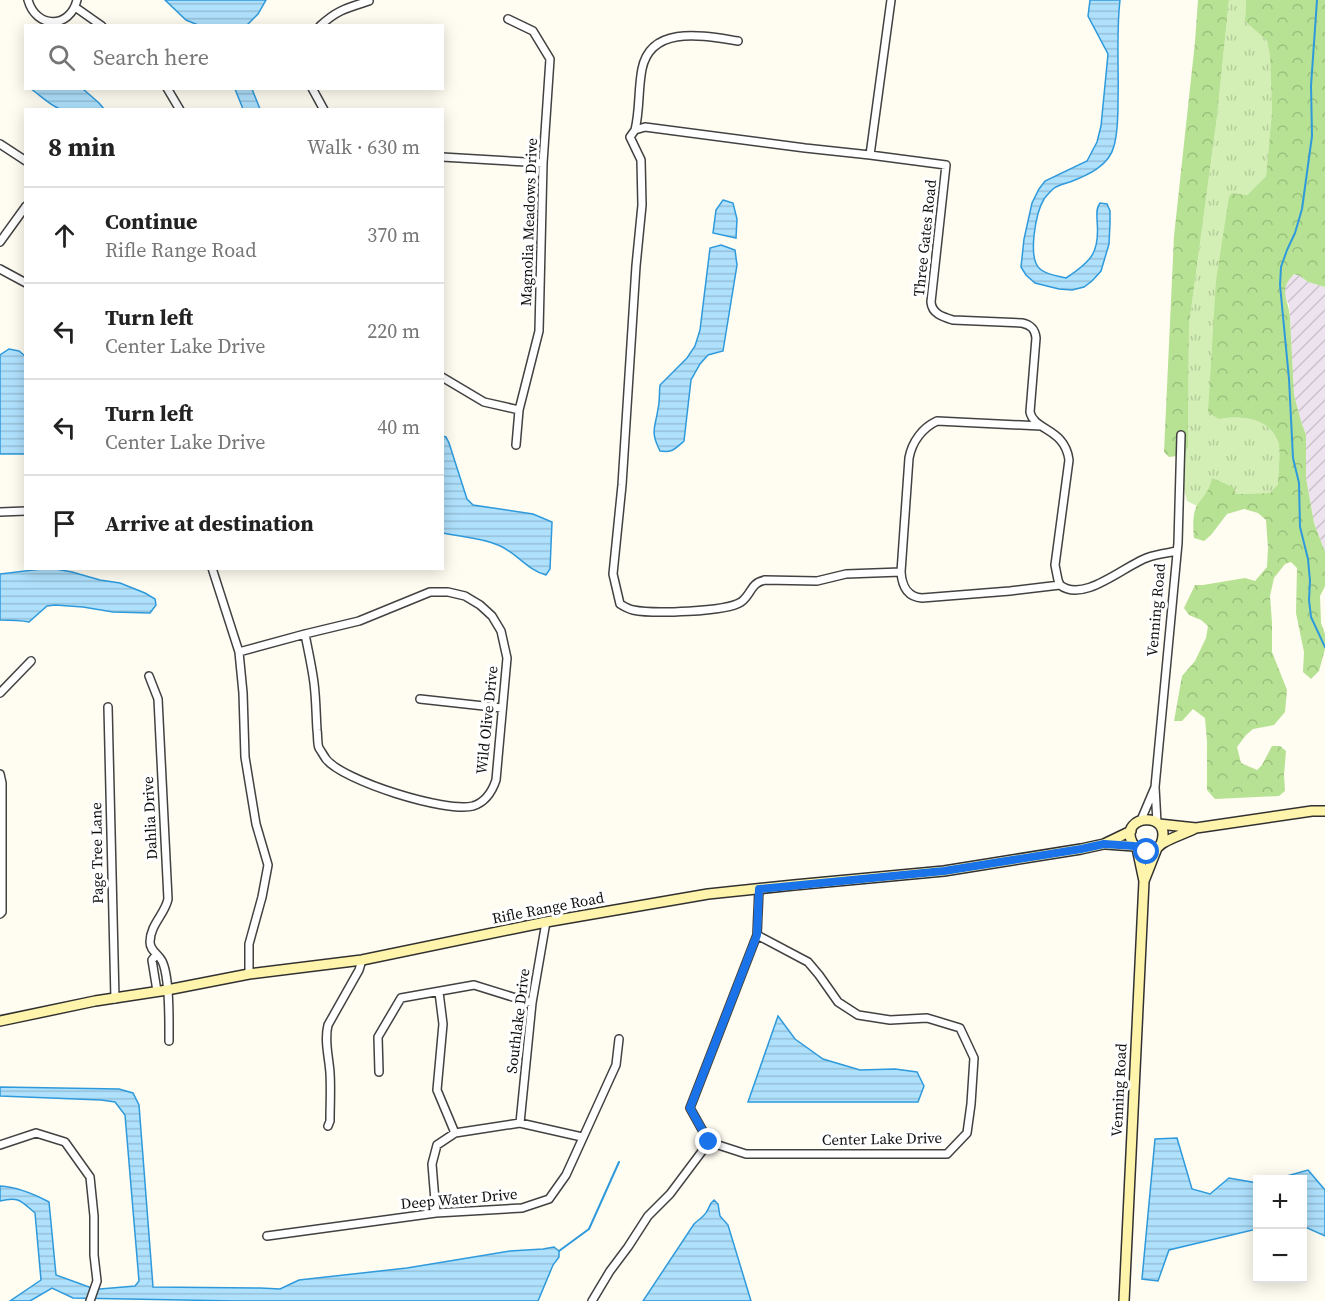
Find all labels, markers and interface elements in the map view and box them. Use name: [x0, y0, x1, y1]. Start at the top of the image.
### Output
search box: [24, 24, 444, 90]
icon: search: [45, 41, 78, 74]
text: Search here: [93, 42, 209, 72]
text: 8 min: [48, 129, 115, 165]
text: Walk · 630 m: [307, 133, 420, 161]
street label: Magnolia Meadows Drive: [515, 137, 542, 306]
street label: Three Gates Road: [908, 178, 941, 297]
text: Continue: [105, 206, 198, 236]
icon: ahead: [48, 219, 81, 252]
text: 370 m: [367, 221, 420, 249]
text: Rifle Range Road: [105, 236, 257, 264]
text: Turn left: [105, 302, 193, 332]
icon: left: [48, 315, 81, 348]
text: 220 m: [367, 317, 420, 345]
text: Center Lake Drive: [105, 332, 265, 360]
text: Turn left: [105, 398, 193, 428]
icon: left: [48, 411, 81, 444]
text: 40 m: [377, 413, 420, 441]
text: Center Lake Drive: [105, 428, 265, 456]
icon: arrive: [48, 507, 81, 540]
text: Arrive at destination: [105, 508, 314, 538]
street label: Venning Road: [1141, 562, 1170, 658]
street label: Wild Olive Drive: [470, 664, 503, 775]
street label: Dahlia Drive: [137, 775, 162, 860]
street label: Page Tree Lane: [85, 802, 108, 904]
route start: [1133, 838, 1159, 864]
street label: Rifle Range Road: [490, 886, 606, 929]
street label: Southlake Drive: [501, 967, 534, 1075]
street label: Venning Road: [1106, 1042, 1131, 1137]
street label: Center Lake Drive: [822, 1127, 943, 1150]
route end: [695, 1128, 721, 1154]
map controls: [1253, 1175, 1307, 1283]
button: +: [1253, 1175, 1307, 1229]
street label: Deep Water Drive: [400, 1183, 519, 1214]
button: −: [1253, 1229, 1307, 1283]

